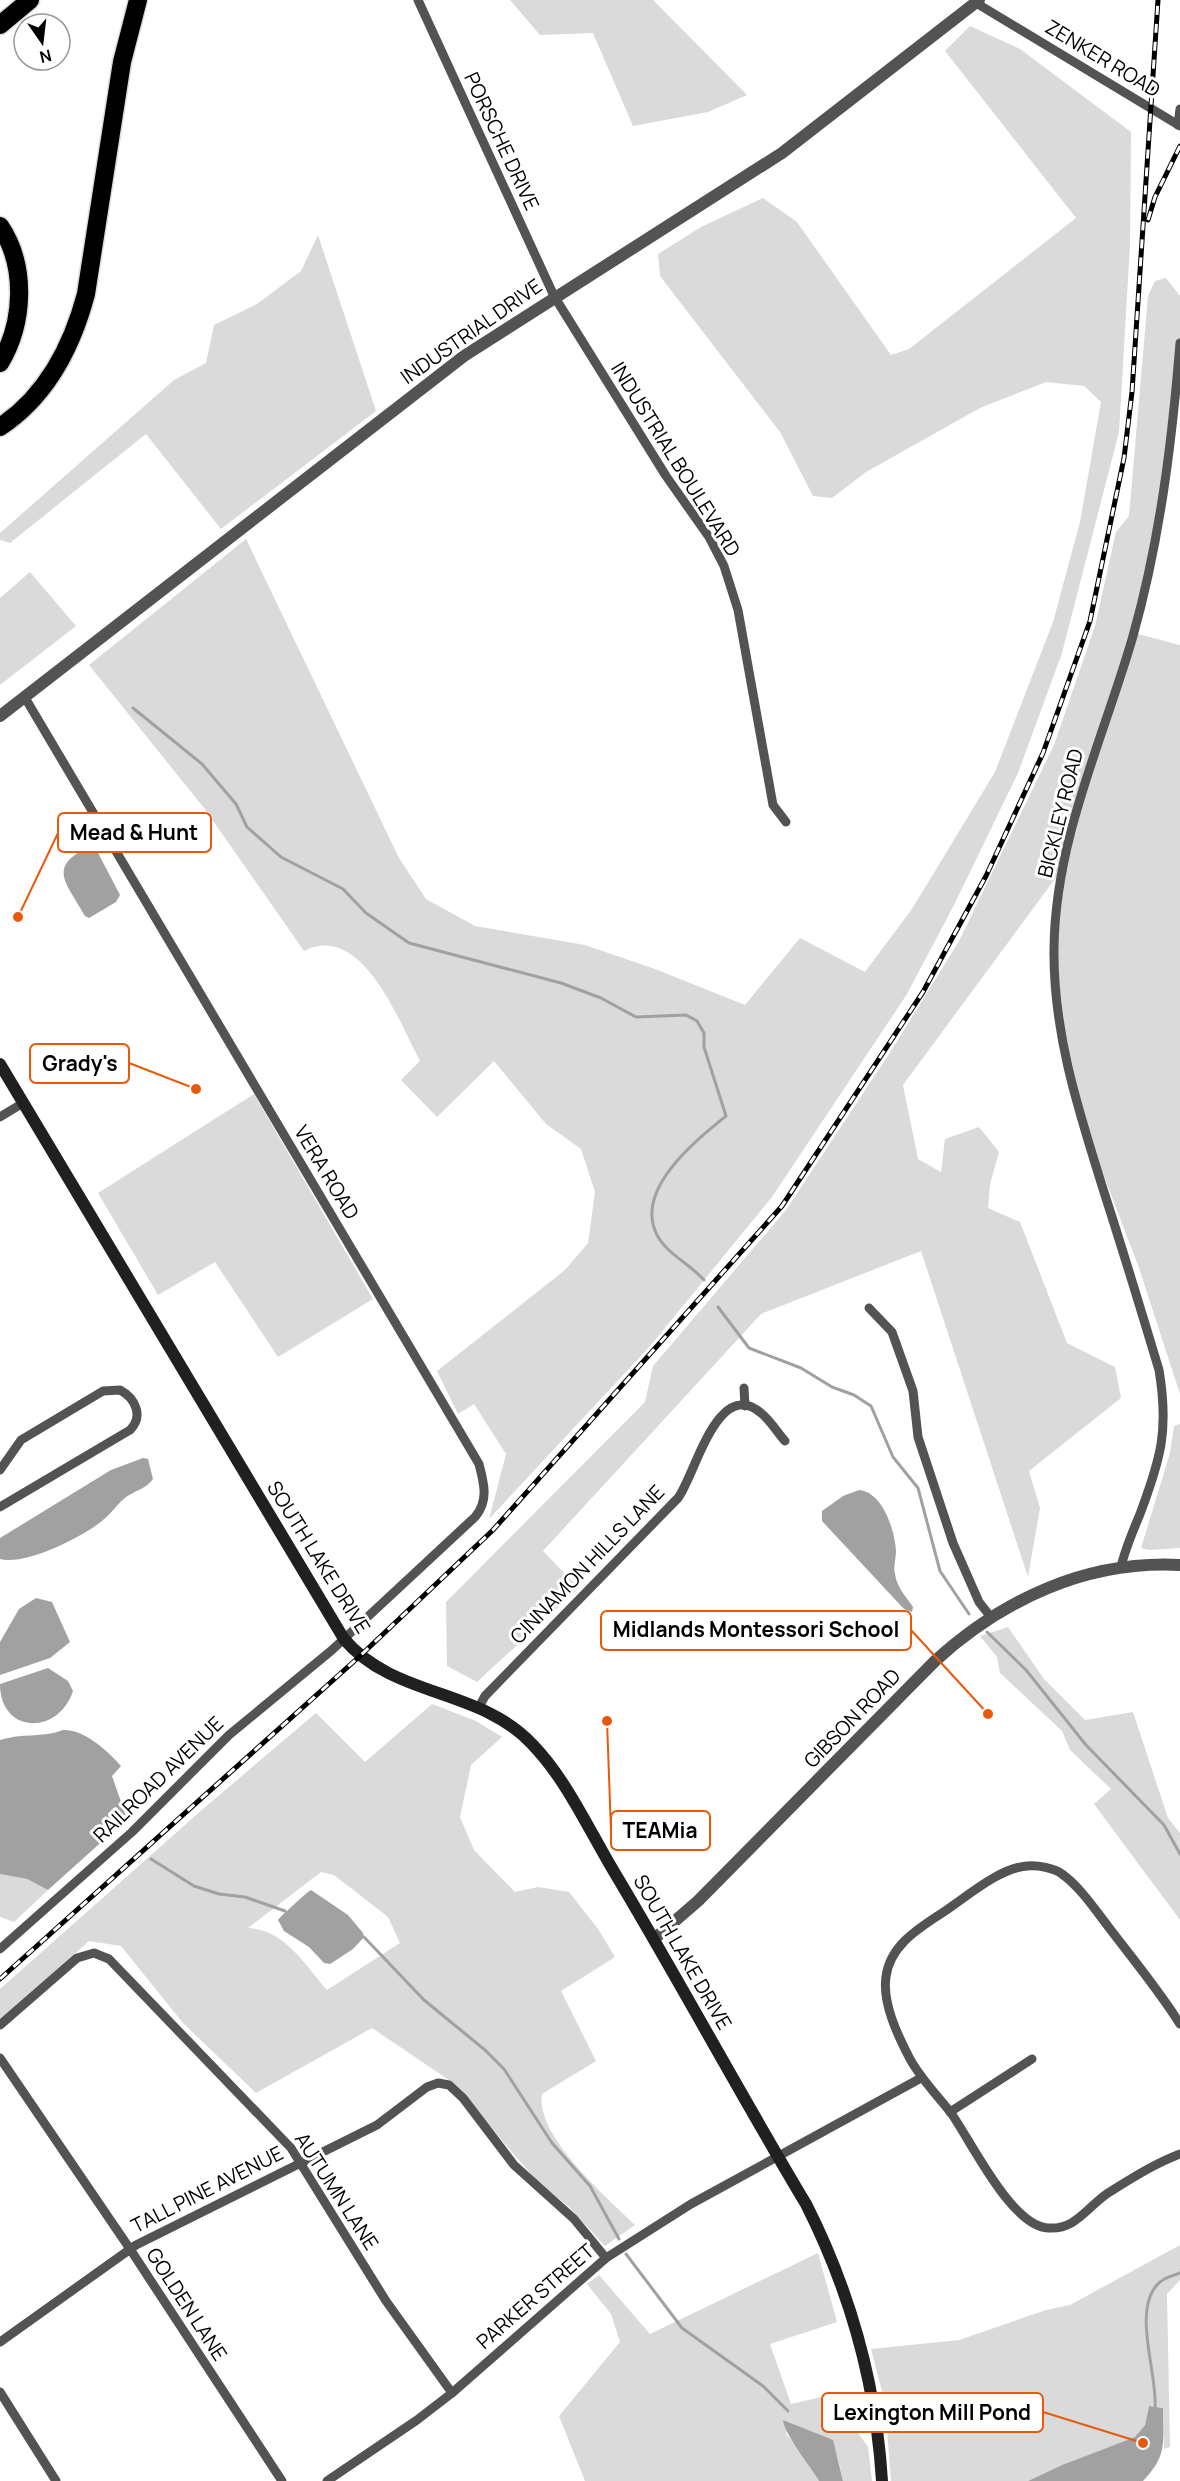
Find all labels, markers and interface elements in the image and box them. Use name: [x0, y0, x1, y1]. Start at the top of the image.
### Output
north arrow: [12, 12, 72, 72]
street label: ZENKER ROAD: [1040, 13, 1166, 103]
text: N: [37, 44, 54, 69]
street label: PORSCHE DRIVE: [458, 68, 546, 214]
street label: INDUSTRIAL DRIVE: [395, 272, 547, 390]
street label: INDUSTRIAL BOULEVARD: [605, 357, 747, 561]
street label: BICKLEY ROAD: [1031, 746, 1089, 880]
callout: Mead & Hunt: [58, 813, 211, 852]
text: Mead & Hunt: [70, 818, 198, 846]
callout: Grady's: [30, 1044, 129, 1083]
text: Grady's: [42, 1049, 118, 1077]
street label: VERA ROAD: [288, 1120, 366, 1224]
street label: SOUTH LAKE DRIVE: [261, 1476, 377, 1638]
street label: CINNAMON HILLS LANE: [504, 1479, 670, 1649]
callout: Midlands Montessori School: [601, 1611, 911, 1650]
text: Midlands Montessori School: [613, 1615, 899, 1643]
street label: GIBSON ROAD: [798, 1662, 906, 1774]
street label: RAILROAD AVENUE: [87, 1710, 229, 1848]
callout: TEAMia: [611, 1811, 710, 1850]
text: TEAMia: [622, 1816, 698, 1844]
street label: SOUTH LAKE DRIVE: [628, 1870, 738, 2034]
street label: AUTUMN LANE: [289, 2127, 385, 2255]
street label: TALL PINE AVENUE: [126, 2139, 288, 2239]
street label: PARKER STREET: [470, 2237, 600, 2355]
street label: GOLDEN LANE: [140, 2242, 234, 2366]
callout: Lexington Mill Pond: [822, 2393, 1043, 2432]
text: Lexington Mill Pond: [833, 2398, 1031, 2426]

